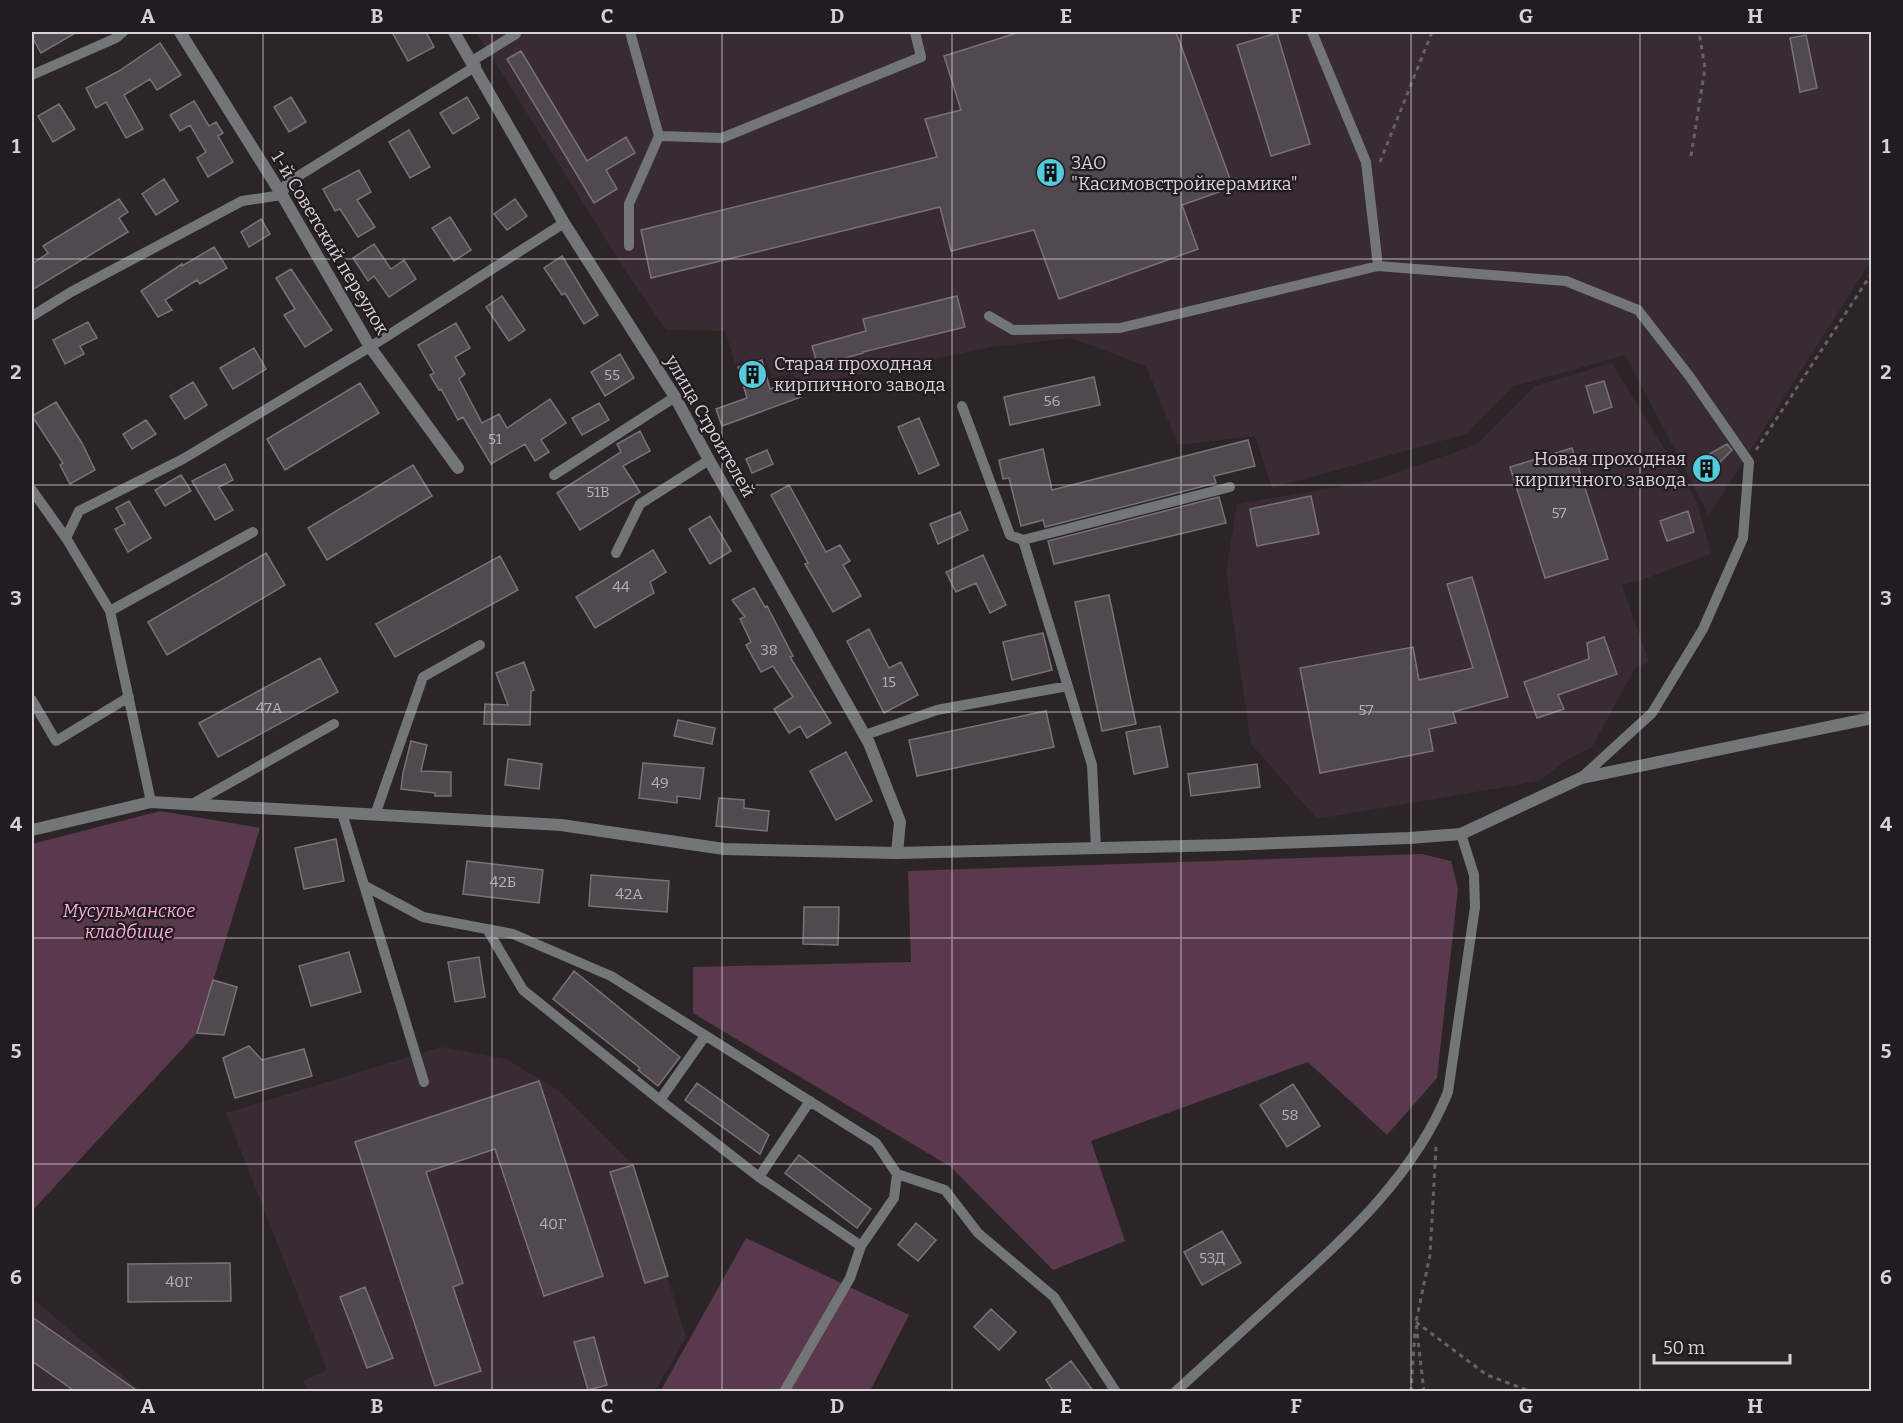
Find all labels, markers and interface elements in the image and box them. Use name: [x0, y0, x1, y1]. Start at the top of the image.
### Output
text: A: [141, 4, 156, 28]
text: B: [371, 4, 384, 28]
text: C: [601, 4, 613, 28]
text: D: [830, 4, 844, 28]
text: E: [1060, 4, 1072, 28]
text: F: [1290, 4, 1302, 28]
text: G: [1519, 4, 1533, 28]
text: H: [1747, 4, 1763, 28]
text: 1: [12, 134, 21, 158]
text: 1: [1882, 134, 1891, 158]
street label: 1-й Советский переулок: [266, 147, 394, 339]
place label: ЗАО "Касимовстройкерамика": [1071, 152, 1298, 195]
building icon: ЗАО "Касимовстройкерамика": [1034, 157, 1066, 189]
street label: улица Строителей: [660, 350, 760, 501]
place label: Старая проходная кирпичного завода: [774, 353, 946, 396]
building icon: Старая проходная кирпичного завода: [737, 358, 769, 390]
text: 2: [10, 360, 22, 384]
text: 2: [1880, 360, 1892, 384]
house number: 55: [604, 366, 620, 384]
house number: 56: [1044, 392, 1061, 410]
house number: 51: [488, 430, 502, 448]
place label: Новая проходная кирпичного завода: [1515, 448, 1686, 491]
building icon: Новая проходная кирпичного завода: [1691, 453, 1723, 485]
house number: 51В: [586, 483, 610, 501]
house number: 57: [1551, 504, 1567, 522]
house number: 44: [612, 578, 630, 596]
text: 3: [10, 586, 22, 610]
text: 3: [1880, 586, 1892, 610]
house number: 38: [760, 641, 778, 659]
house number: 15: [882, 673, 896, 691]
house number: 47А: [256, 699, 283, 717]
house number: 57: [1358, 701, 1374, 719]
house number: 49: [651, 774, 669, 792]
text: 4: [10, 812, 22, 836]
text: 4: [1880, 812, 1892, 836]
house number: 42Б: [490, 873, 516, 891]
house number: 42А: [615, 885, 643, 903]
park label: Мусульманское кладбище: [63, 900, 195, 943]
text: 5: [11, 1039, 22, 1063]
text: 5: [1881, 1039, 1892, 1063]
house number: 58: [1281, 1106, 1299, 1124]
house number: 40Г: [540, 1215, 566, 1233]
house number: 53Д: [1199, 1249, 1225, 1267]
text: 6: [10, 1265, 22, 1289]
text: 6: [1880, 1265, 1892, 1289]
house number: 40Г: [166, 1273, 192, 1291]
scale bar: [1654, 1327, 1790, 1365]
text: 50 m: [1663, 1337, 1705, 1359]
text: A: [141, 1394, 156, 1418]
text: B: [371, 1394, 384, 1418]
text: C: [601, 1394, 613, 1418]
text: D: [830, 1394, 844, 1418]
text: E: [1060, 1394, 1072, 1418]
text: F: [1290, 1394, 1302, 1418]
text: G: [1519, 1394, 1533, 1418]
text: H: [1747, 1394, 1763, 1418]

